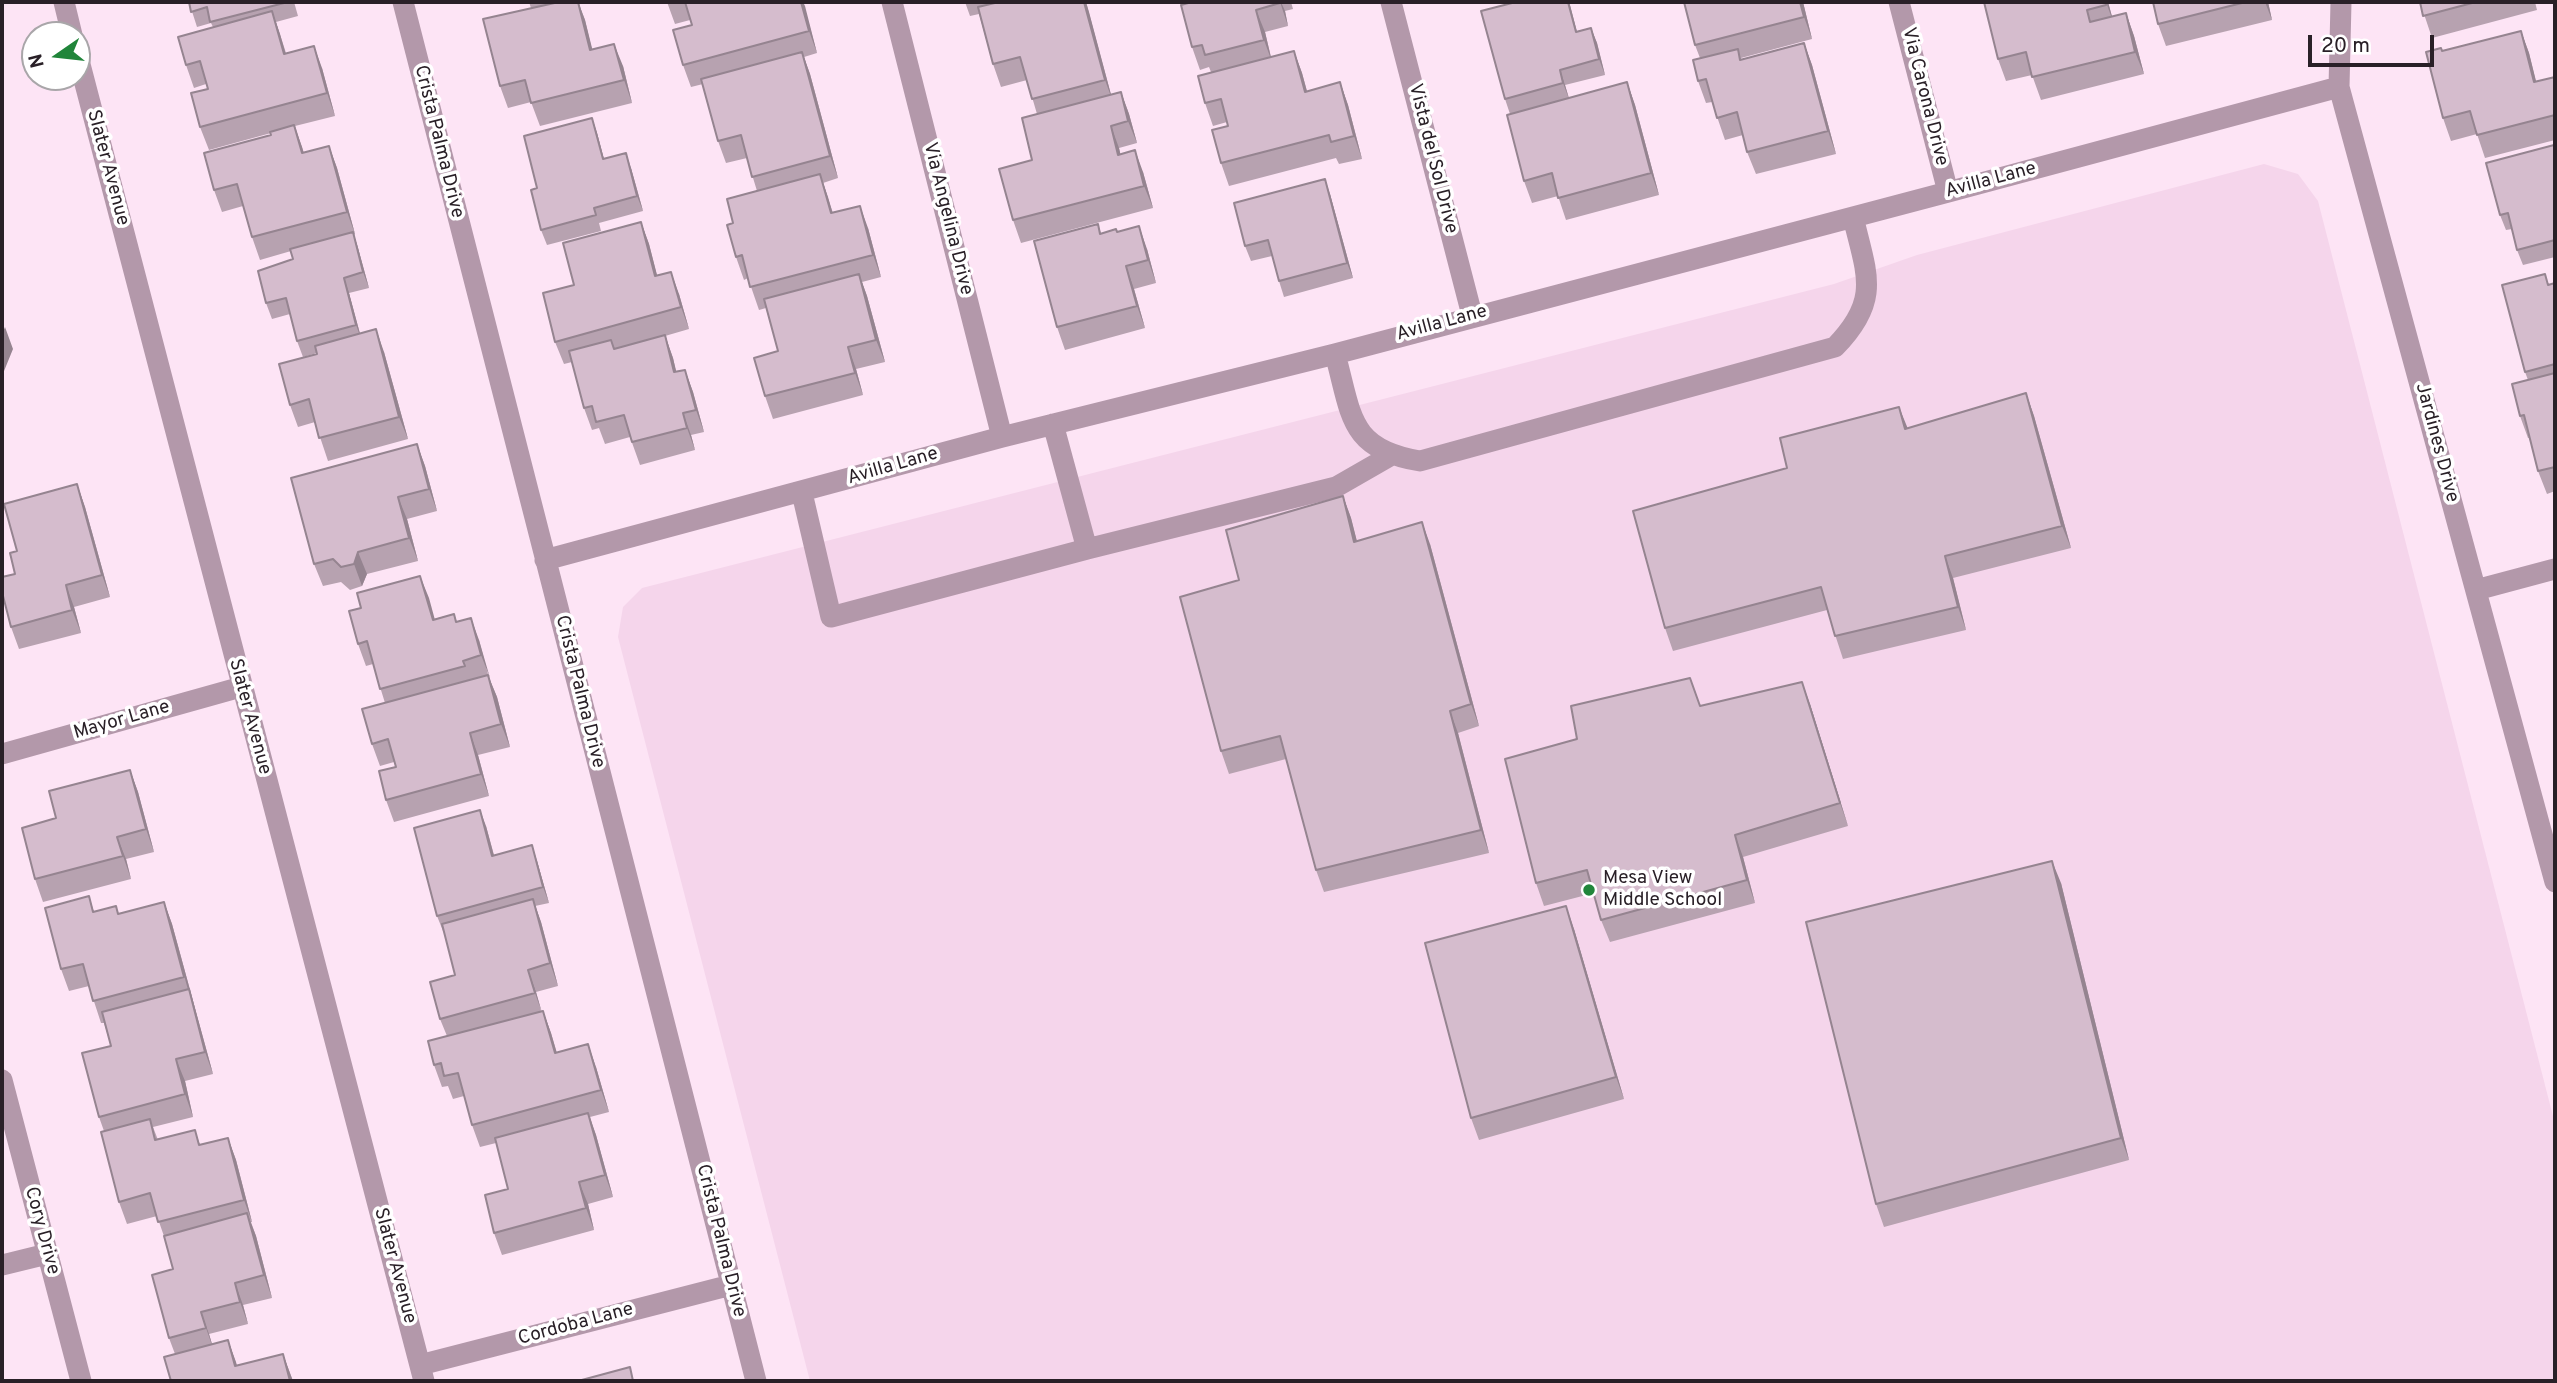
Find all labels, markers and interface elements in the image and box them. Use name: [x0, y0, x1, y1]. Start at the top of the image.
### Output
north arrow: [21, 21, 91, 91]
scale bar: [2312, 21, 2438, 65]
street label: Via Carona Drive: [1896, 25, 1952, 169]
text: 20 m: [2321, 33, 2370, 60]
text: N: [24, 51, 51, 70]
street label: Crista Palma Drive: [408, 63, 468, 221]
street label: Vista del Sol Drive: [1402, 82, 1462, 236]
street label: Slater Avenue: [81, 108, 133, 228]
street label: Via Angelina Drive: [917, 140, 977, 298]
street label: Avilla Lane: [1943, 158, 2039, 204]
street label: Avilla Lane: [1394, 301, 1490, 347]
street label: Jardines Drive: [2409, 381, 2463, 505]
street label: Avilla Lane: [845, 443, 941, 491]
street label: Crista Palma Drive: [549, 613, 609, 771]
street label: Slater Avenue: [223, 657, 275, 777]
street label: Mayor Lane: [71, 696, 173, 746]
place label: Mesa View Middle School: [1603, 868, 1722, 912]
marker: Mesa View Middle School: [1581, 882, 1597, 898]
street label: Crista Palma Drive: [690, 1162, 750, 1320]
street label: Cory Drive: [18, 1185, 64, 1277]
street label: Slater Avenue: [368, 1206, 420, 1326]
street label: Cordoba Lane: [516, 1299, 636, 1351]

